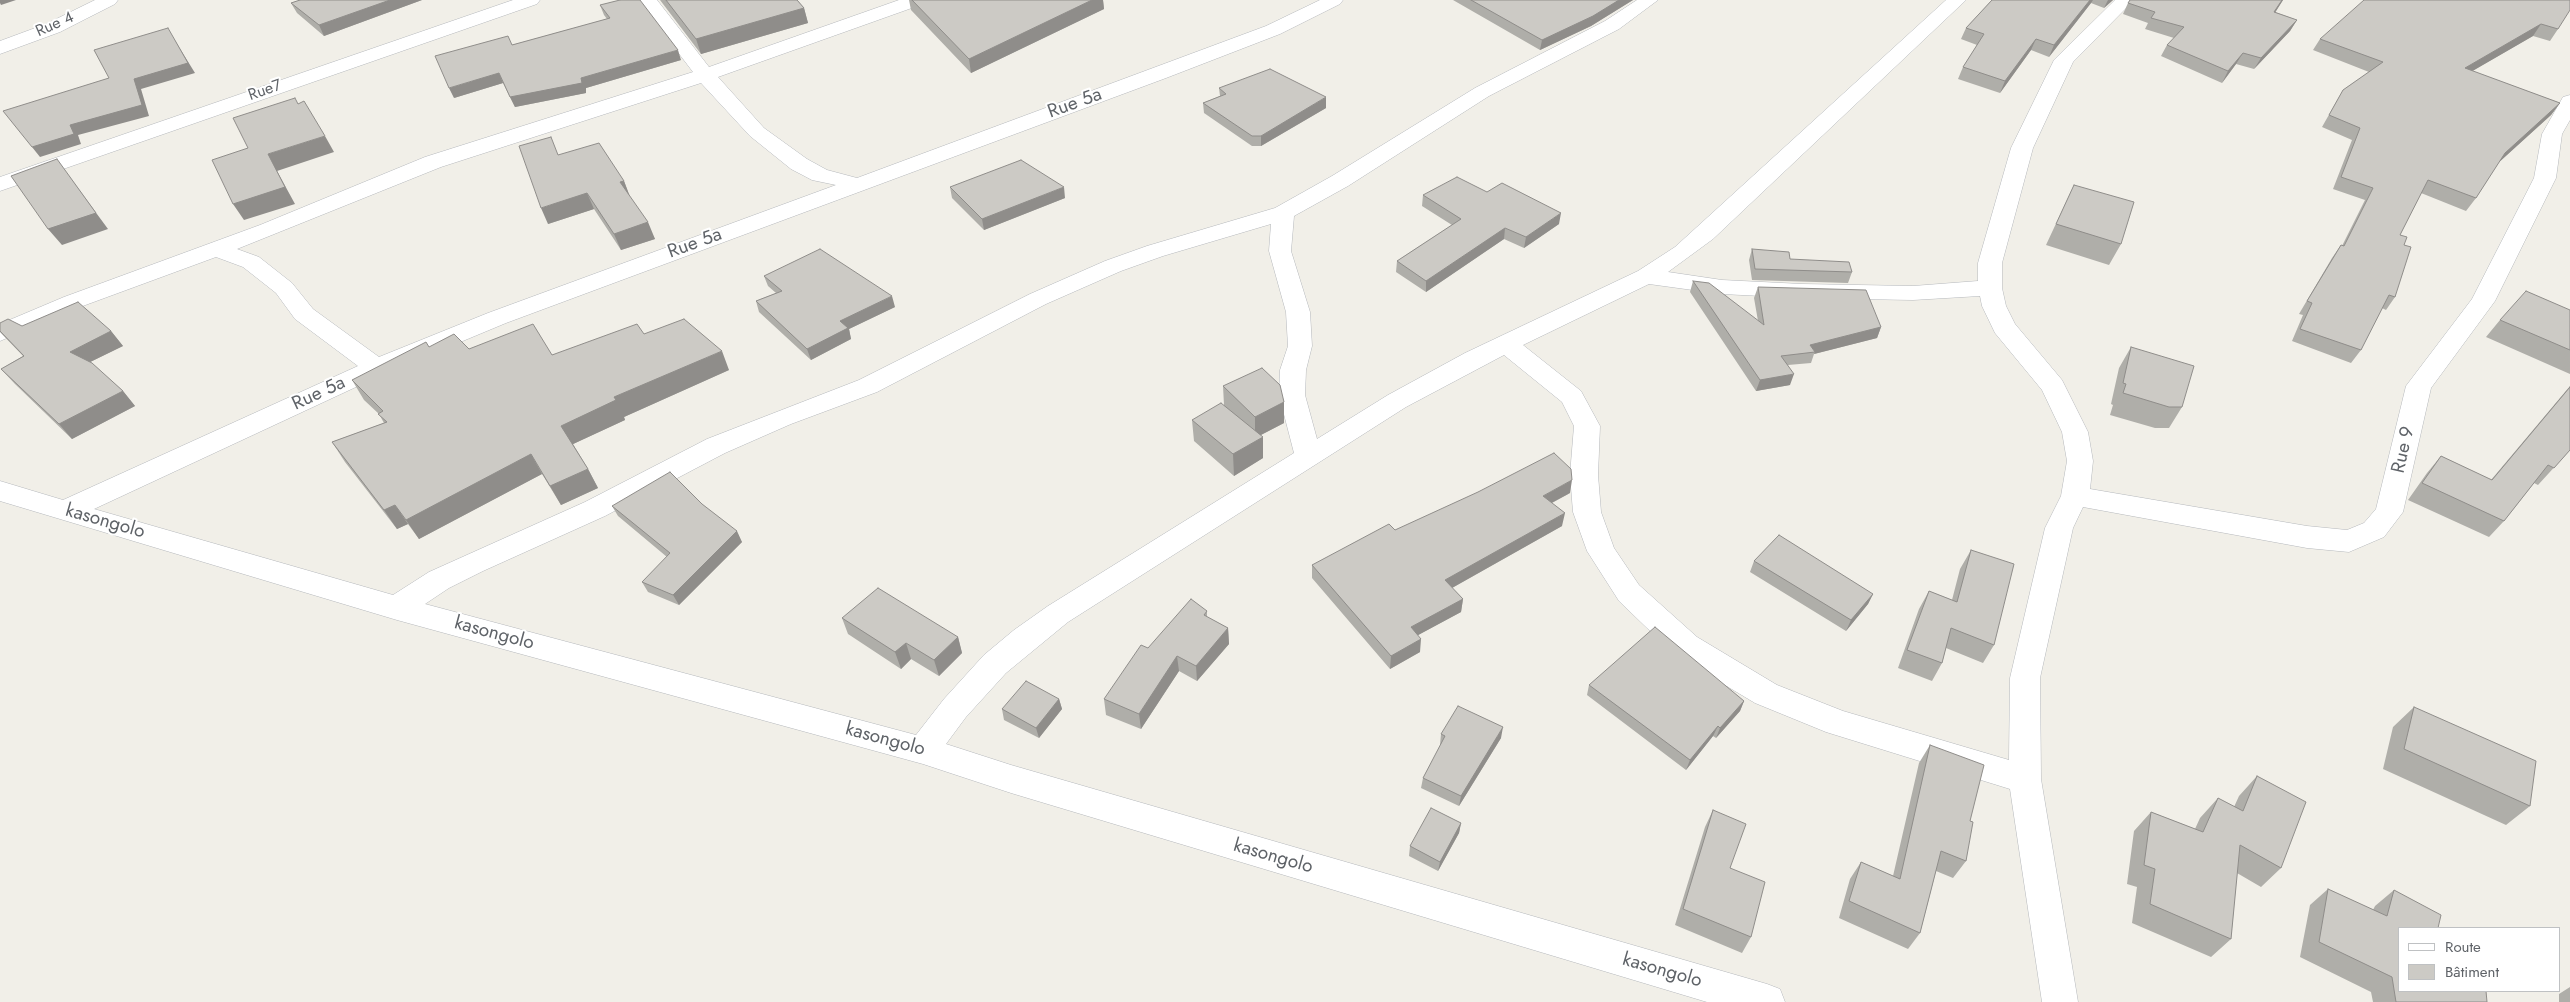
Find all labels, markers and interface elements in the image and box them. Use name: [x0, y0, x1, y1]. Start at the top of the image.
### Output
street label: Rue 4: [33, 8, 77, 42]
street label: Rue7: [246, 76, 284, 106]
street label: Rue 5a: [1045, 84, 1105, 124]
street label: Rue 5a: [665, 224, 725, 264]
street label: Rue 5a: [289, 372, 349, 416]
street label: Rue 9: [2388, 425, 2420, 475]
street label: kasongolo: [63, 500, 147, 544]
street label: kasongolo: [452, 612, 536, 656]
street label: kasongolo: [843, 718, 927, 762]
street label: kasongolo: [1231, 835, 1315, 879]
legend: [2398, 927, 2560, 992]
text: Route: [2445, 936, 2481, 958]
street label: kasongolo: [1620, 949, 1704, 993]
text: Bâtiment: [2445, 961, 2499, 983]

